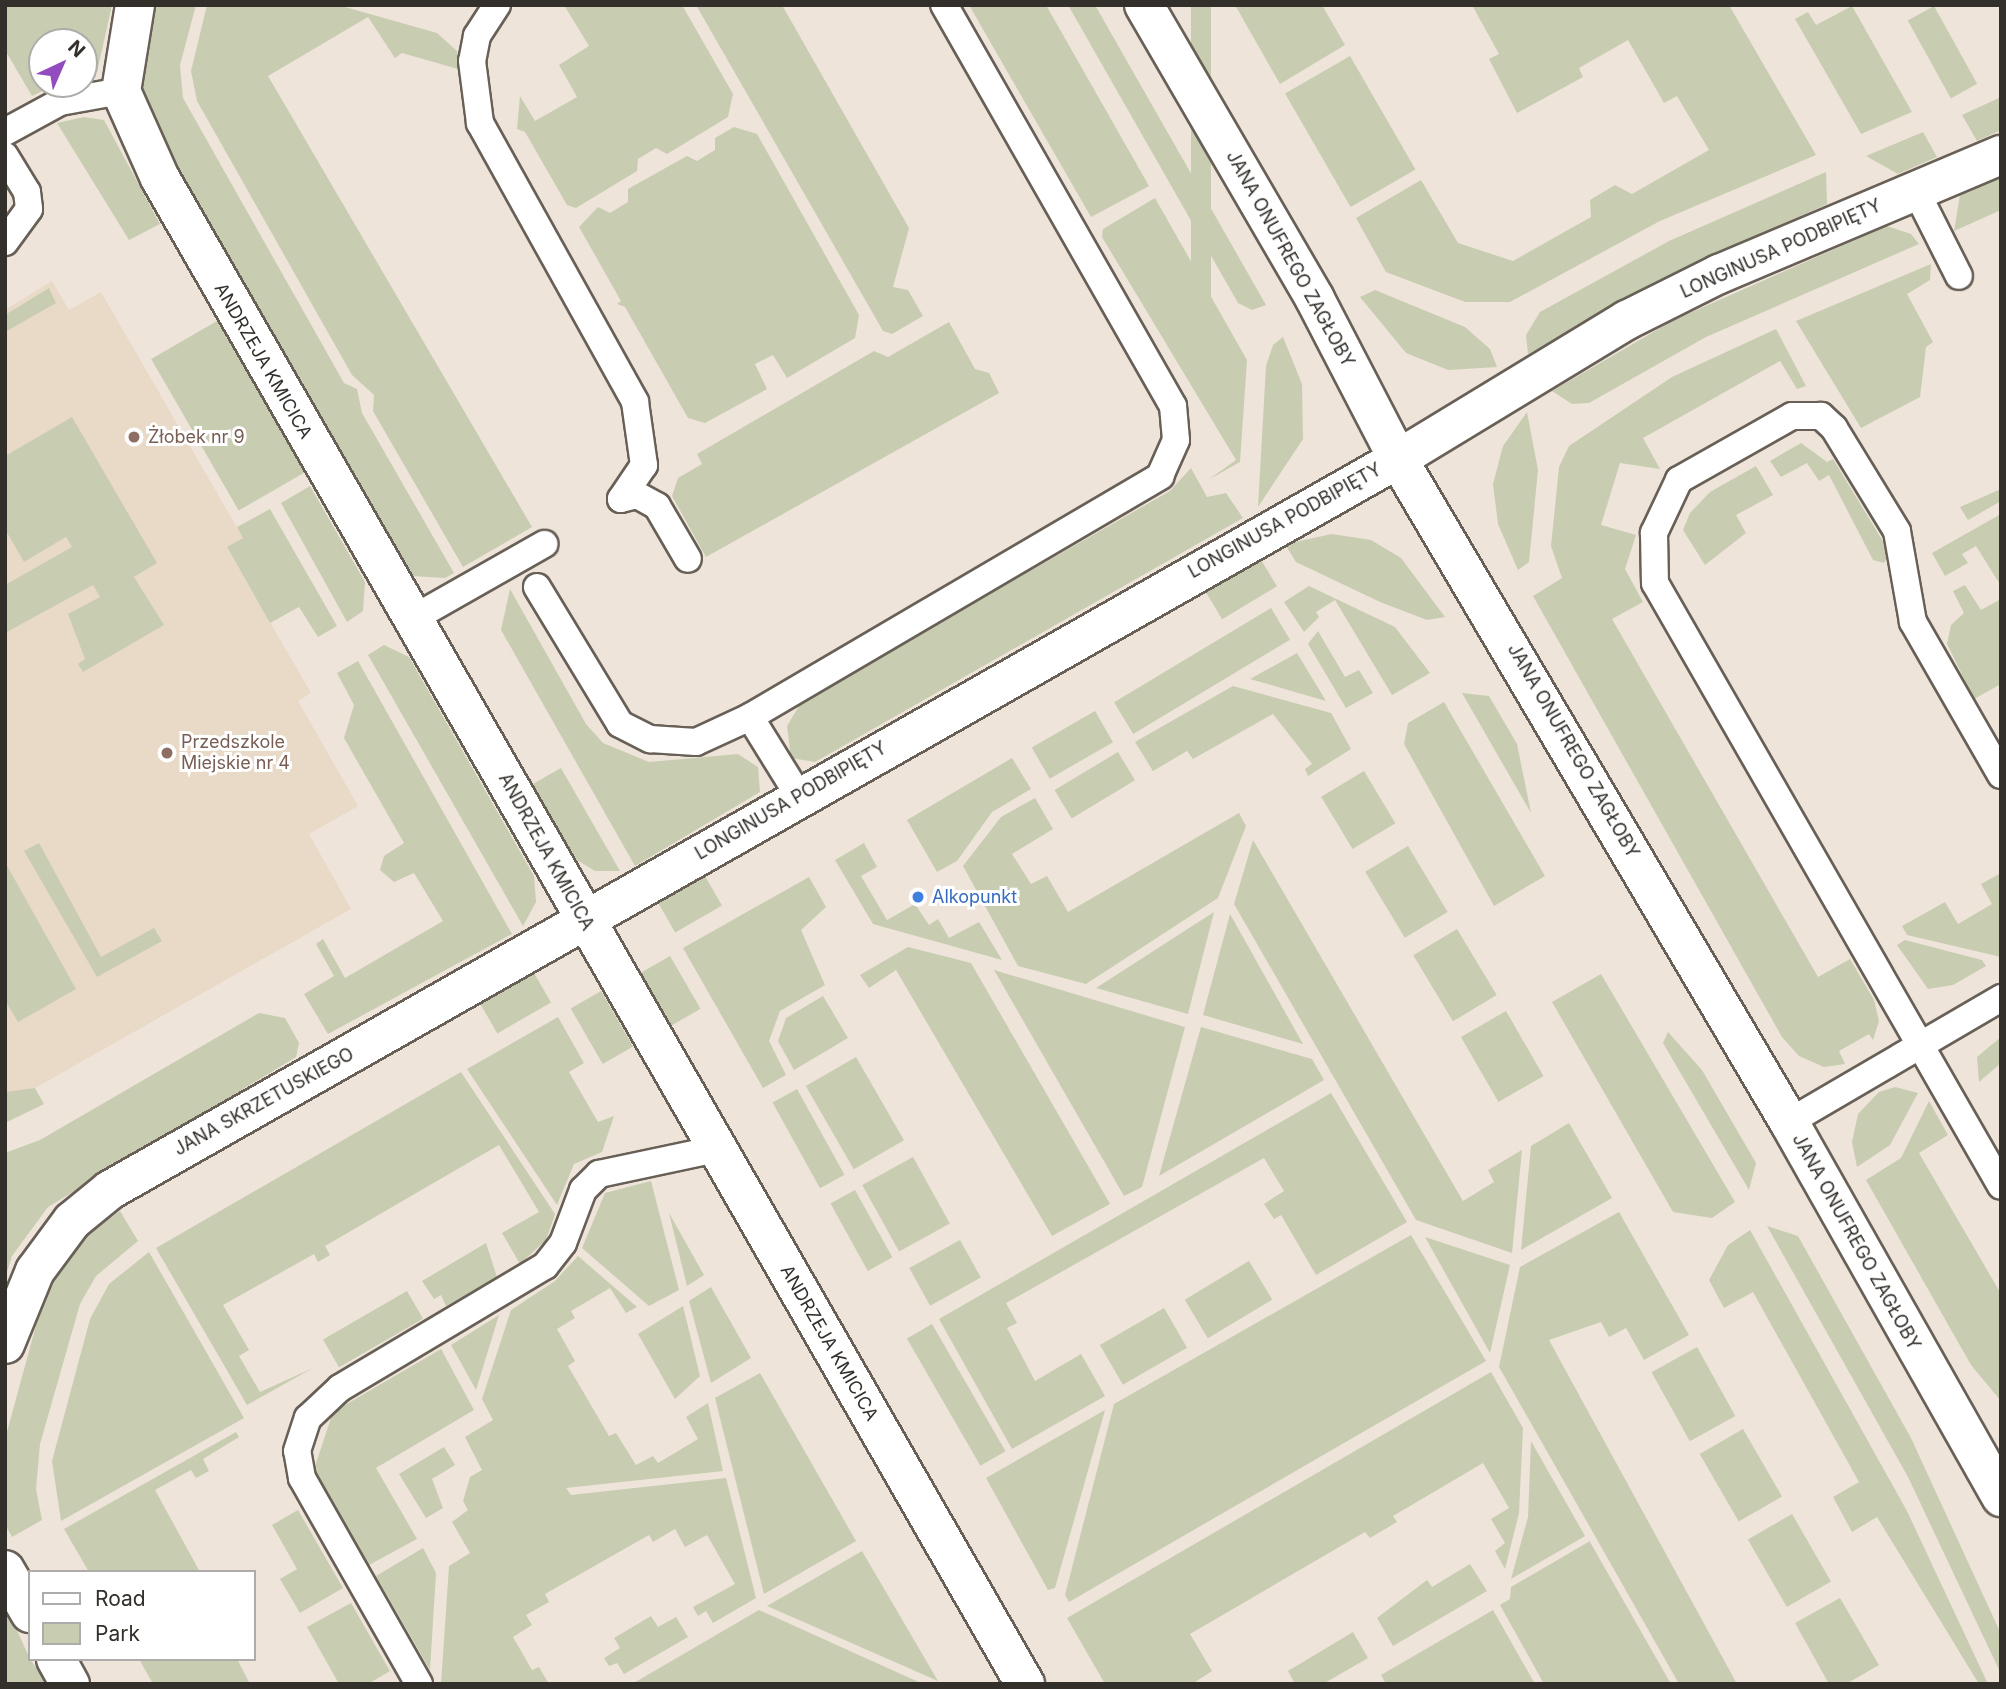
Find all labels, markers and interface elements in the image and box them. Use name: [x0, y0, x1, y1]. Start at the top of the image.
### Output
north arrow: [28, 28, 98, 98]
text: N: [63, 36, 90, 62]
street label: JANA ONUFREGO ZAGŁOBY: [1221, 147, 1359, 371]
street label: LONGINUSA PODBIPIĘTY: [1677, 195, 1885, 303]
street label: ANDRZEJA KMICICA: [210, 279, 316, 443]
place label: Żłobek nr 9: [148, 426, 245, 448]
marker: Żłobek nr 9: [126, 429, 142, 445]
street label: LONGINUSA PODBIPIĘTY: [1185, 459, 1385, 583]
street label: JANA ONUFREGO ZAGŁOBY: [1503, 640, 1643, 862]
place label: Przedszkole Miejskie nr 4: [181, 732, 290, 774]
street label: LONGINUSA PODBIPIĘTY: [691, 737, 891, 865]
marker: Przedszkole Miejskie nr 4: [159, 745, 175, 761]
street label: ANDRZEJA KMICICA: [494, 770, 598, 934]
place label: Alkopunkt: [932, 886, 1017, 908]
marker: Alkopunkt: [910, 889, 926, 905]
street label: JANA SKRZETUSKIEGO: [170, 1044, 358, 1160]
street label: JANA ONUFREGO ZAGŁOBY: [1787, 1130, 1925, 1354]
street label: ANDRZEJA KMICICA: [776, 1261, 882, 1425]
legend: [28, 1570, 256, 1661]
text: Road: [95, 1586, 146, 1611]
text: Park: [95, 1621, 140, 1646]

